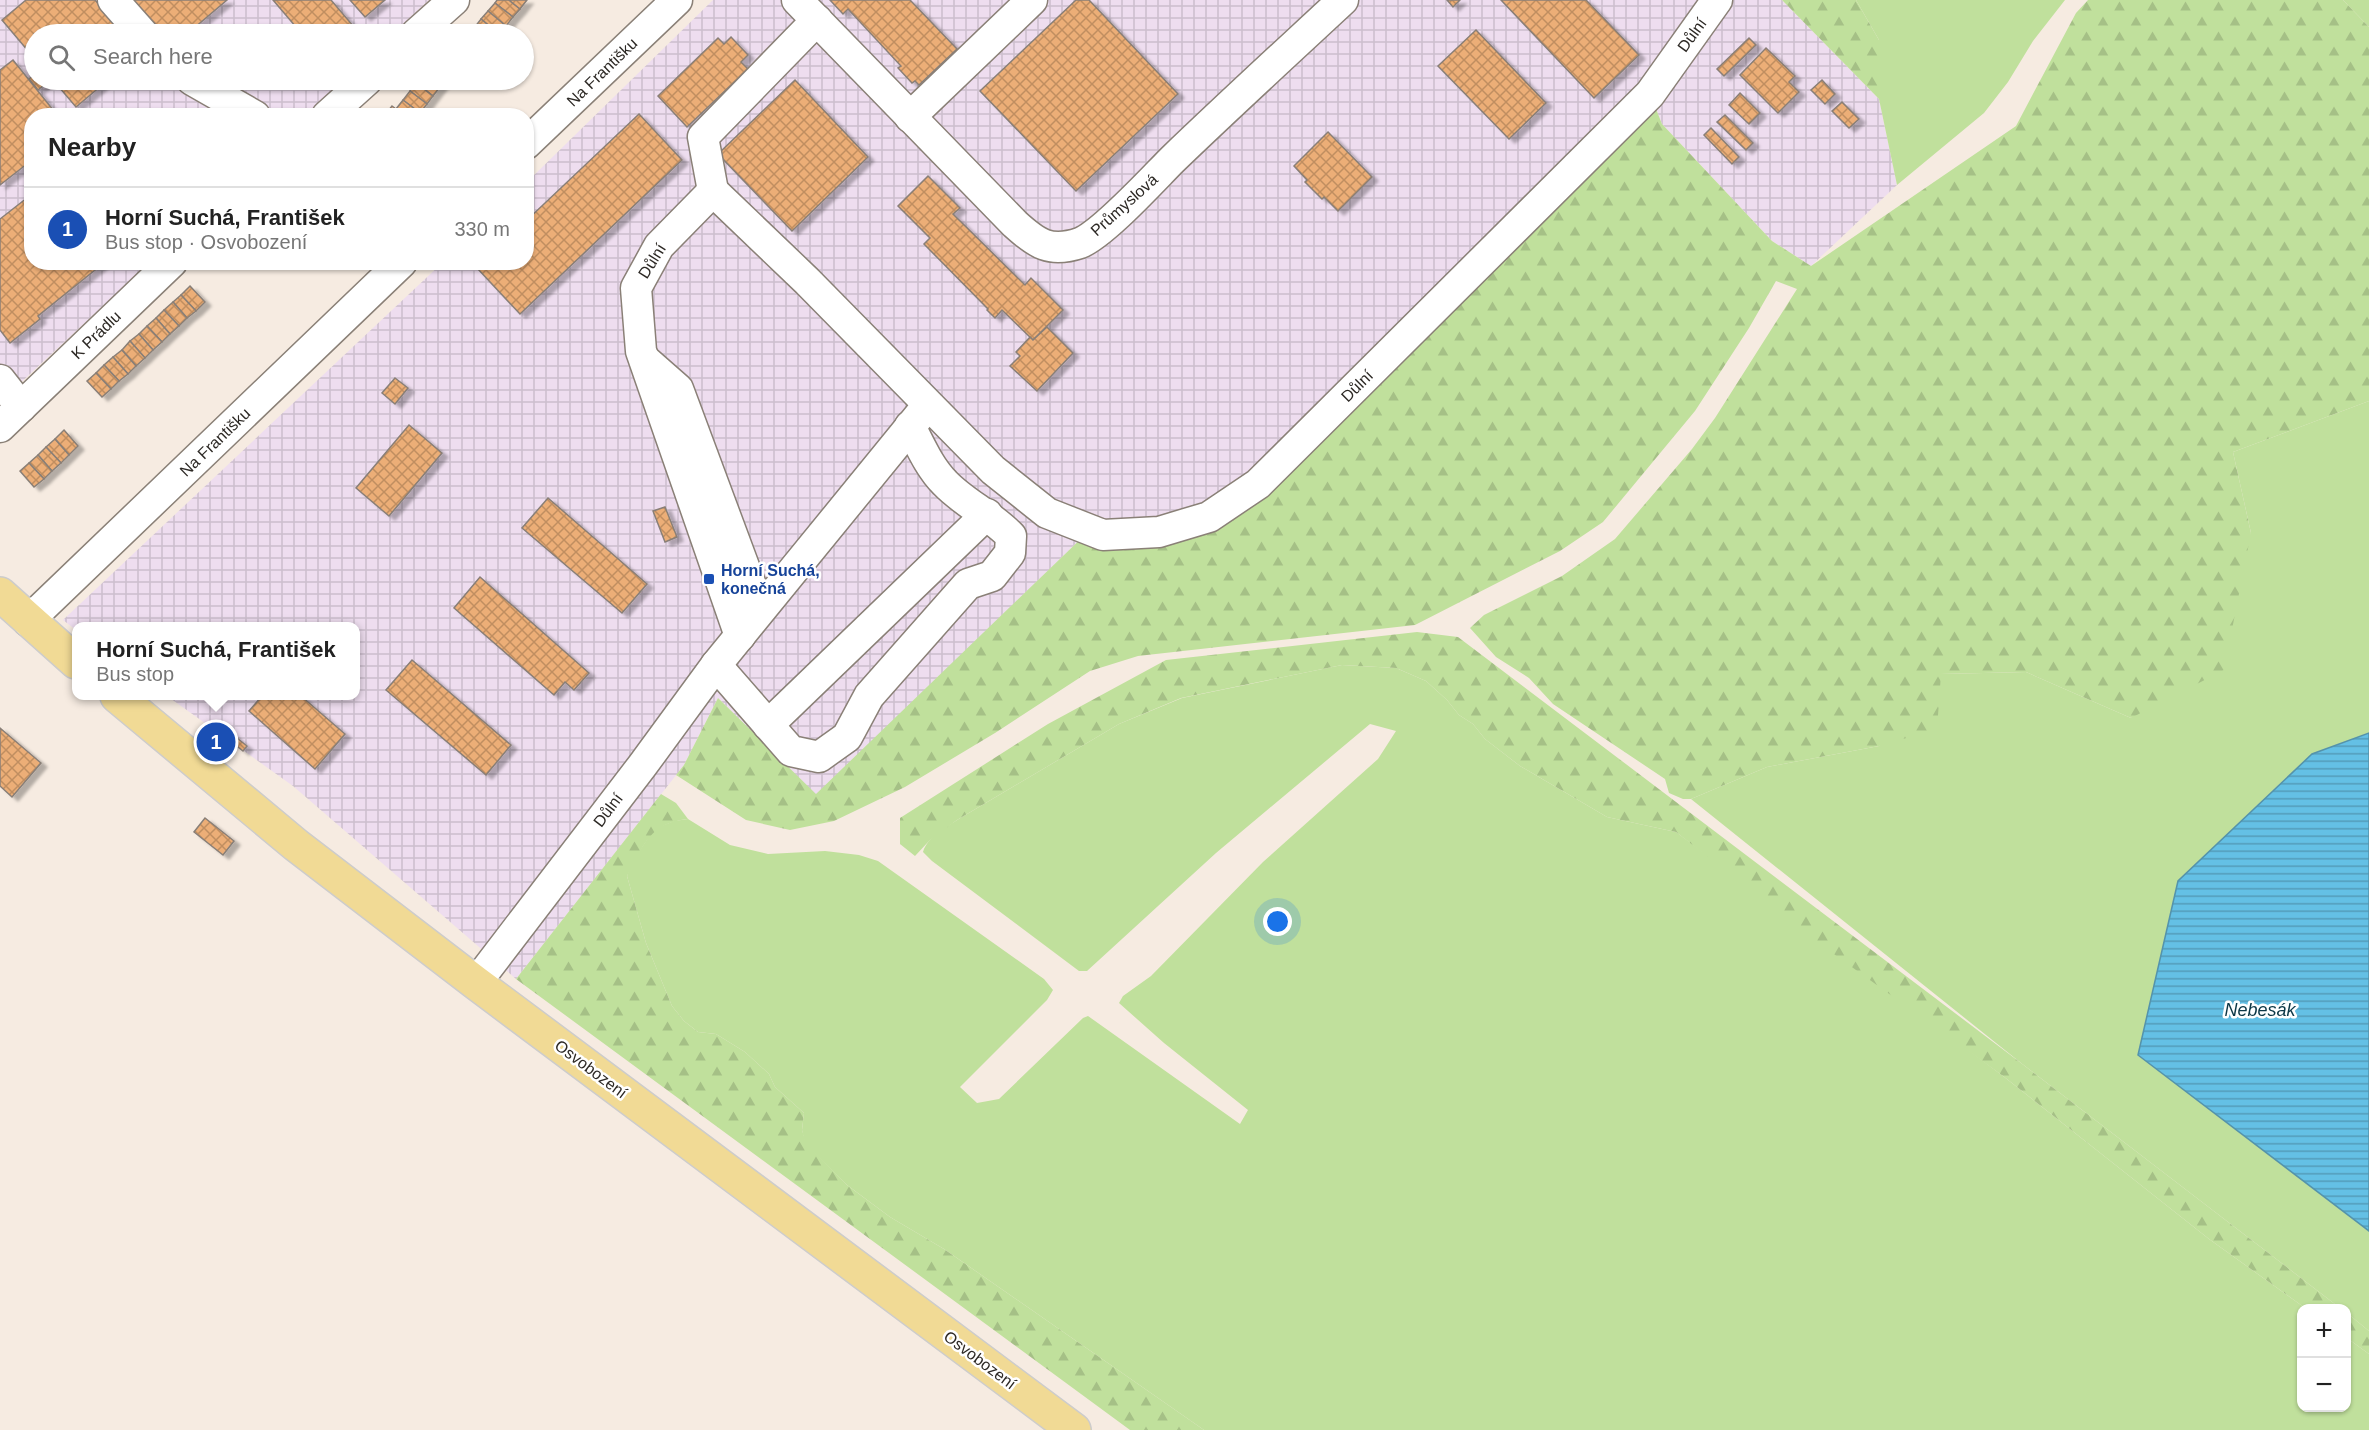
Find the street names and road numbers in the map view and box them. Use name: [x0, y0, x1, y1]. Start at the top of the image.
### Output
street label: Důlní: [1674, 14, 1710, 55]
street label: Na Františku: [563, 34, 641, 110]
street label: Průmyslová: [1087, 171, 1161, 239]
street label: Důlní: [635, 240, 669, 281]
street label: K Prádlu: [68, 308, 124, 362]
street label: Důlní: [1338, 366, 1377, 405]
street label: Na Františku: [176, 404, 254, 480]
street label: Důlní: [590, 790, 626, 830]
street label: Osvobození: [552, 1037, 631, 1102]
street label: Osvobození: [941, 1328, 1020, 1393]

